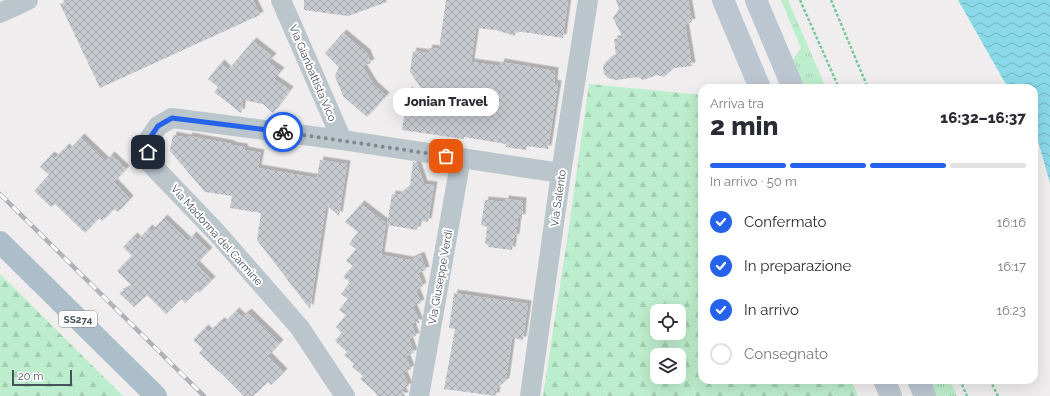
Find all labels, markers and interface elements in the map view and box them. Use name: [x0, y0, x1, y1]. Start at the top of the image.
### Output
street label: Via Gianbattista Vico: [286, 23, 339, 124]
callout: Jonian Travel: [393, 88, 499, 116]
text: Jonian Travel: [404, 94, 488, 109]
text: Arriva tra: [710, 96, 764, 111]
text: 16:32–16:37: [940, 109, 1026, 127]
text: 2 min: [710, 111, 778, 141]
courier: [263, 112, 303, 152]
icon: bike: [272, 121, 294, 143]
pin: [131, 135, 165, 169]
pin: [429, 139, 463, 173]
icon: home: [137, 141, 159, 163]
icon: bag: [435, 145, 457, 167]
street label: Via Salento: [548, 168, 569, 227]
text: In arrivo · 50 m: [710, 174, 797, 189]
street label: Via Madonna del Carmine: [168, 182, 266, 289]
icon: check: [710, 211, 732, 233]
text: Confermato: [744, 213, 826, 231]
text: 16:16: [997, 215, 1026, 230]
street label: Via Giuseppe Verdi: [426, 229, 455, 325]
icon: check: [710, 255, 732, 277]
text: In preparazione: [744, 257, 851, 275]
text: 16:17: [998, 259, 1026, 274]
icon: check: [710, 299, 732, 321]
text: In arrivo: [744, 301, 799, 319]
text: 16:23: [996, 303, 1026, 318]
map controls: [650, 304, 686, 384]
button: locate: [650, 304, 686, 340]
road number: SS274: [59, 311, 97, 327]
text: Consegnato: [744, 345, 828, 363]
button: layers: [650, 348, 686, 384]
scale bar: [12, 368, 72, 387]
text: 20 m: [18, 370, 43, 383]

